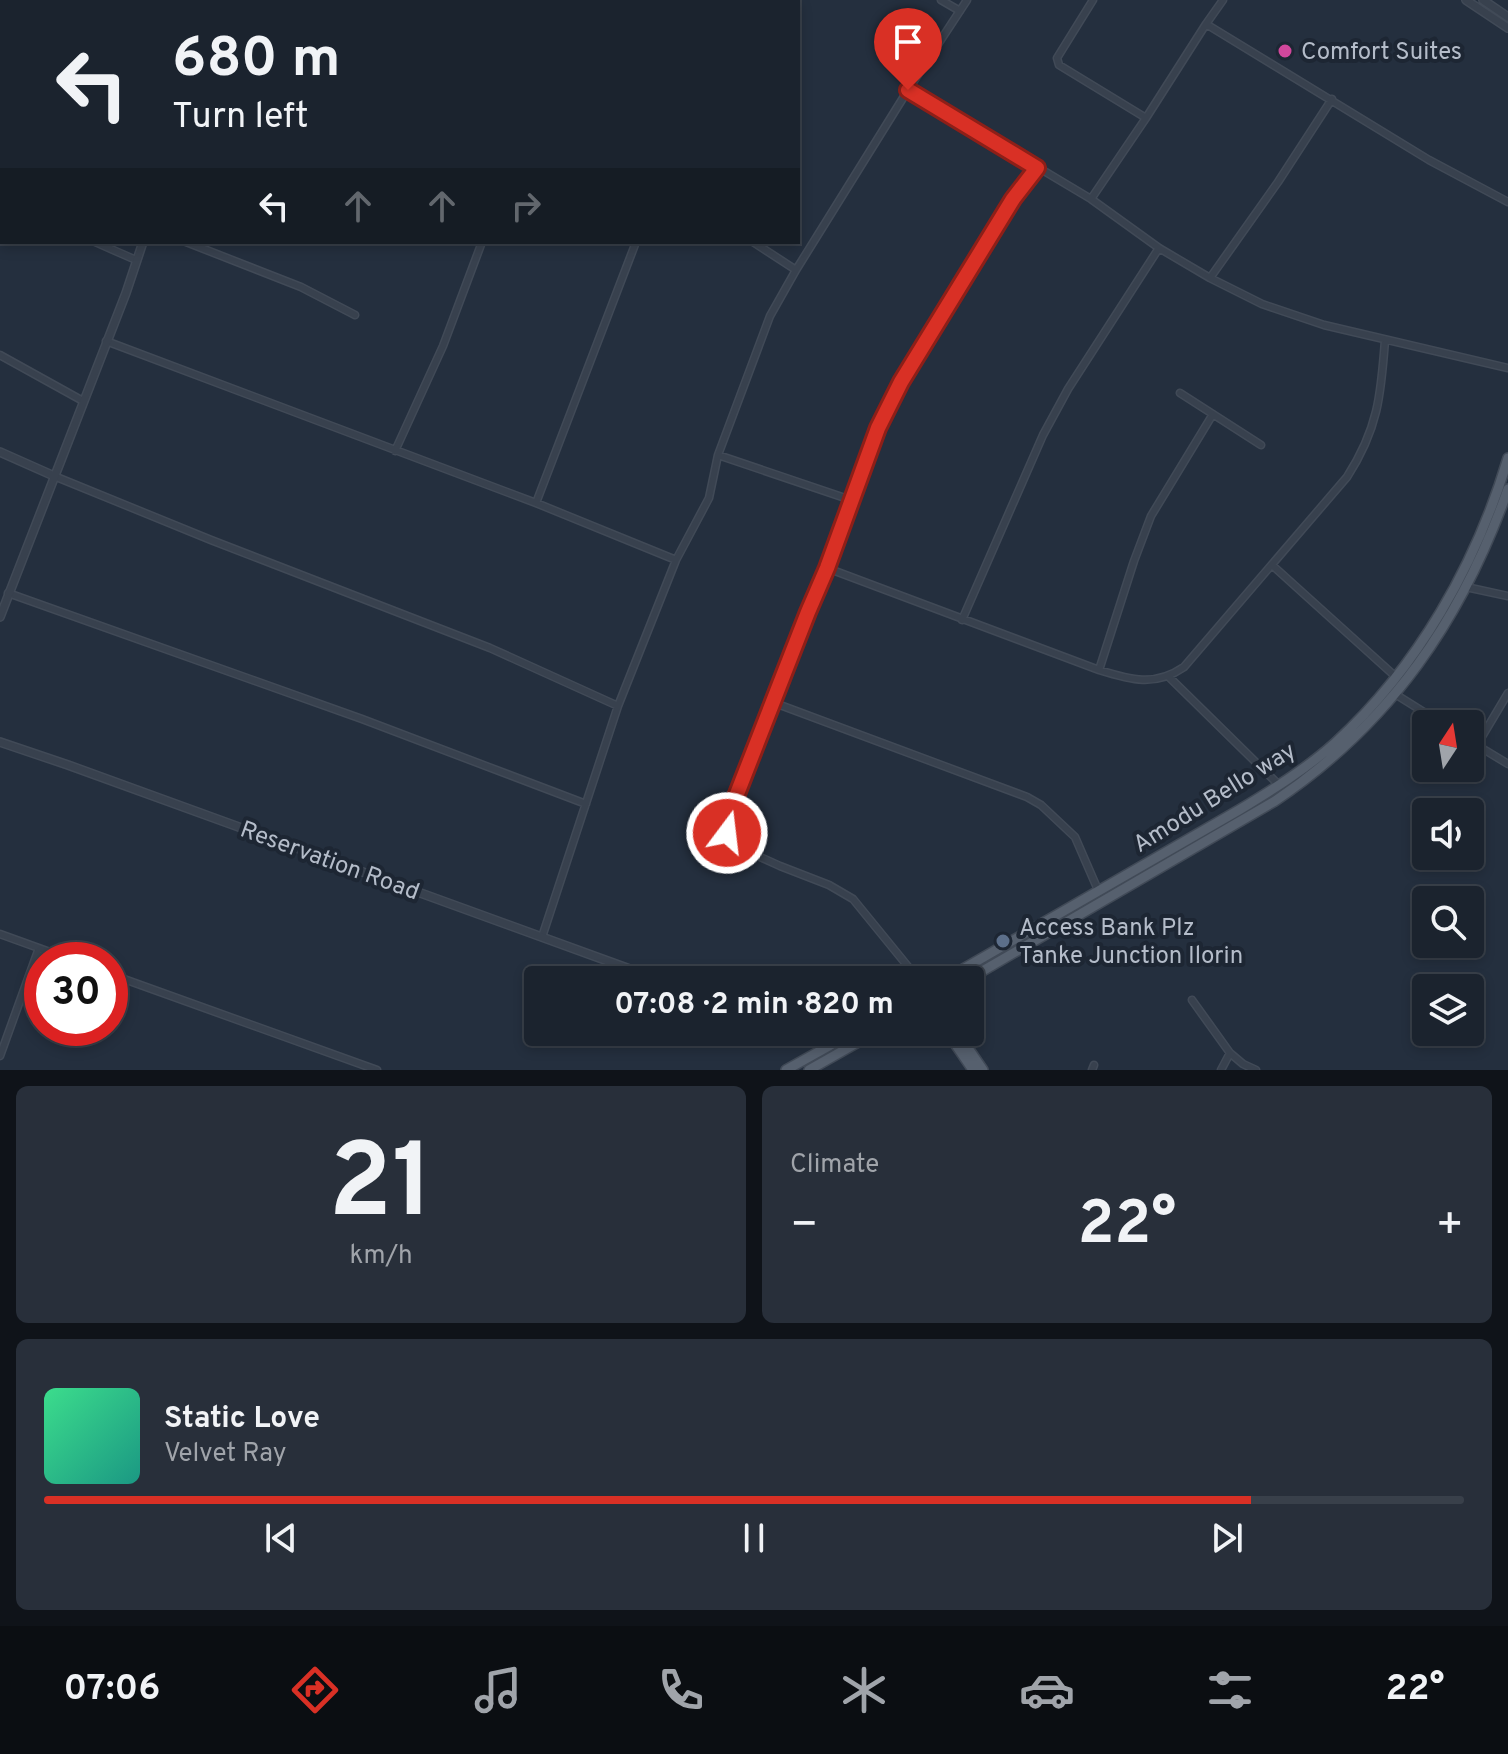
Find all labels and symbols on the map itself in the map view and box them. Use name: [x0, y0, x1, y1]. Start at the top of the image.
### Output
pin: [874, 8, 942, 90]
place label: Comfort Suites: [1301, 38, 1462, 68]
marker: Comfort Suites: [1276, 42, 1294, 60]
north arrow: [1412, 710, 1484, 782]
street label: Amodu Bello way: [1128, 737, 1302, 861]
position arrow: [685, 791, 769, 875]
street label: Reservation Road: [236, 816, 423, 908]
place label: Access Bank Plz Tanke Junction Ilorin: [1019, 914, 1243, 972]
marker: Access Bank Plz Tanke Junction Ilorin: [994, 932, 1012, 950]
speed limit sign: 30: [24, 942, 128, 1046]

